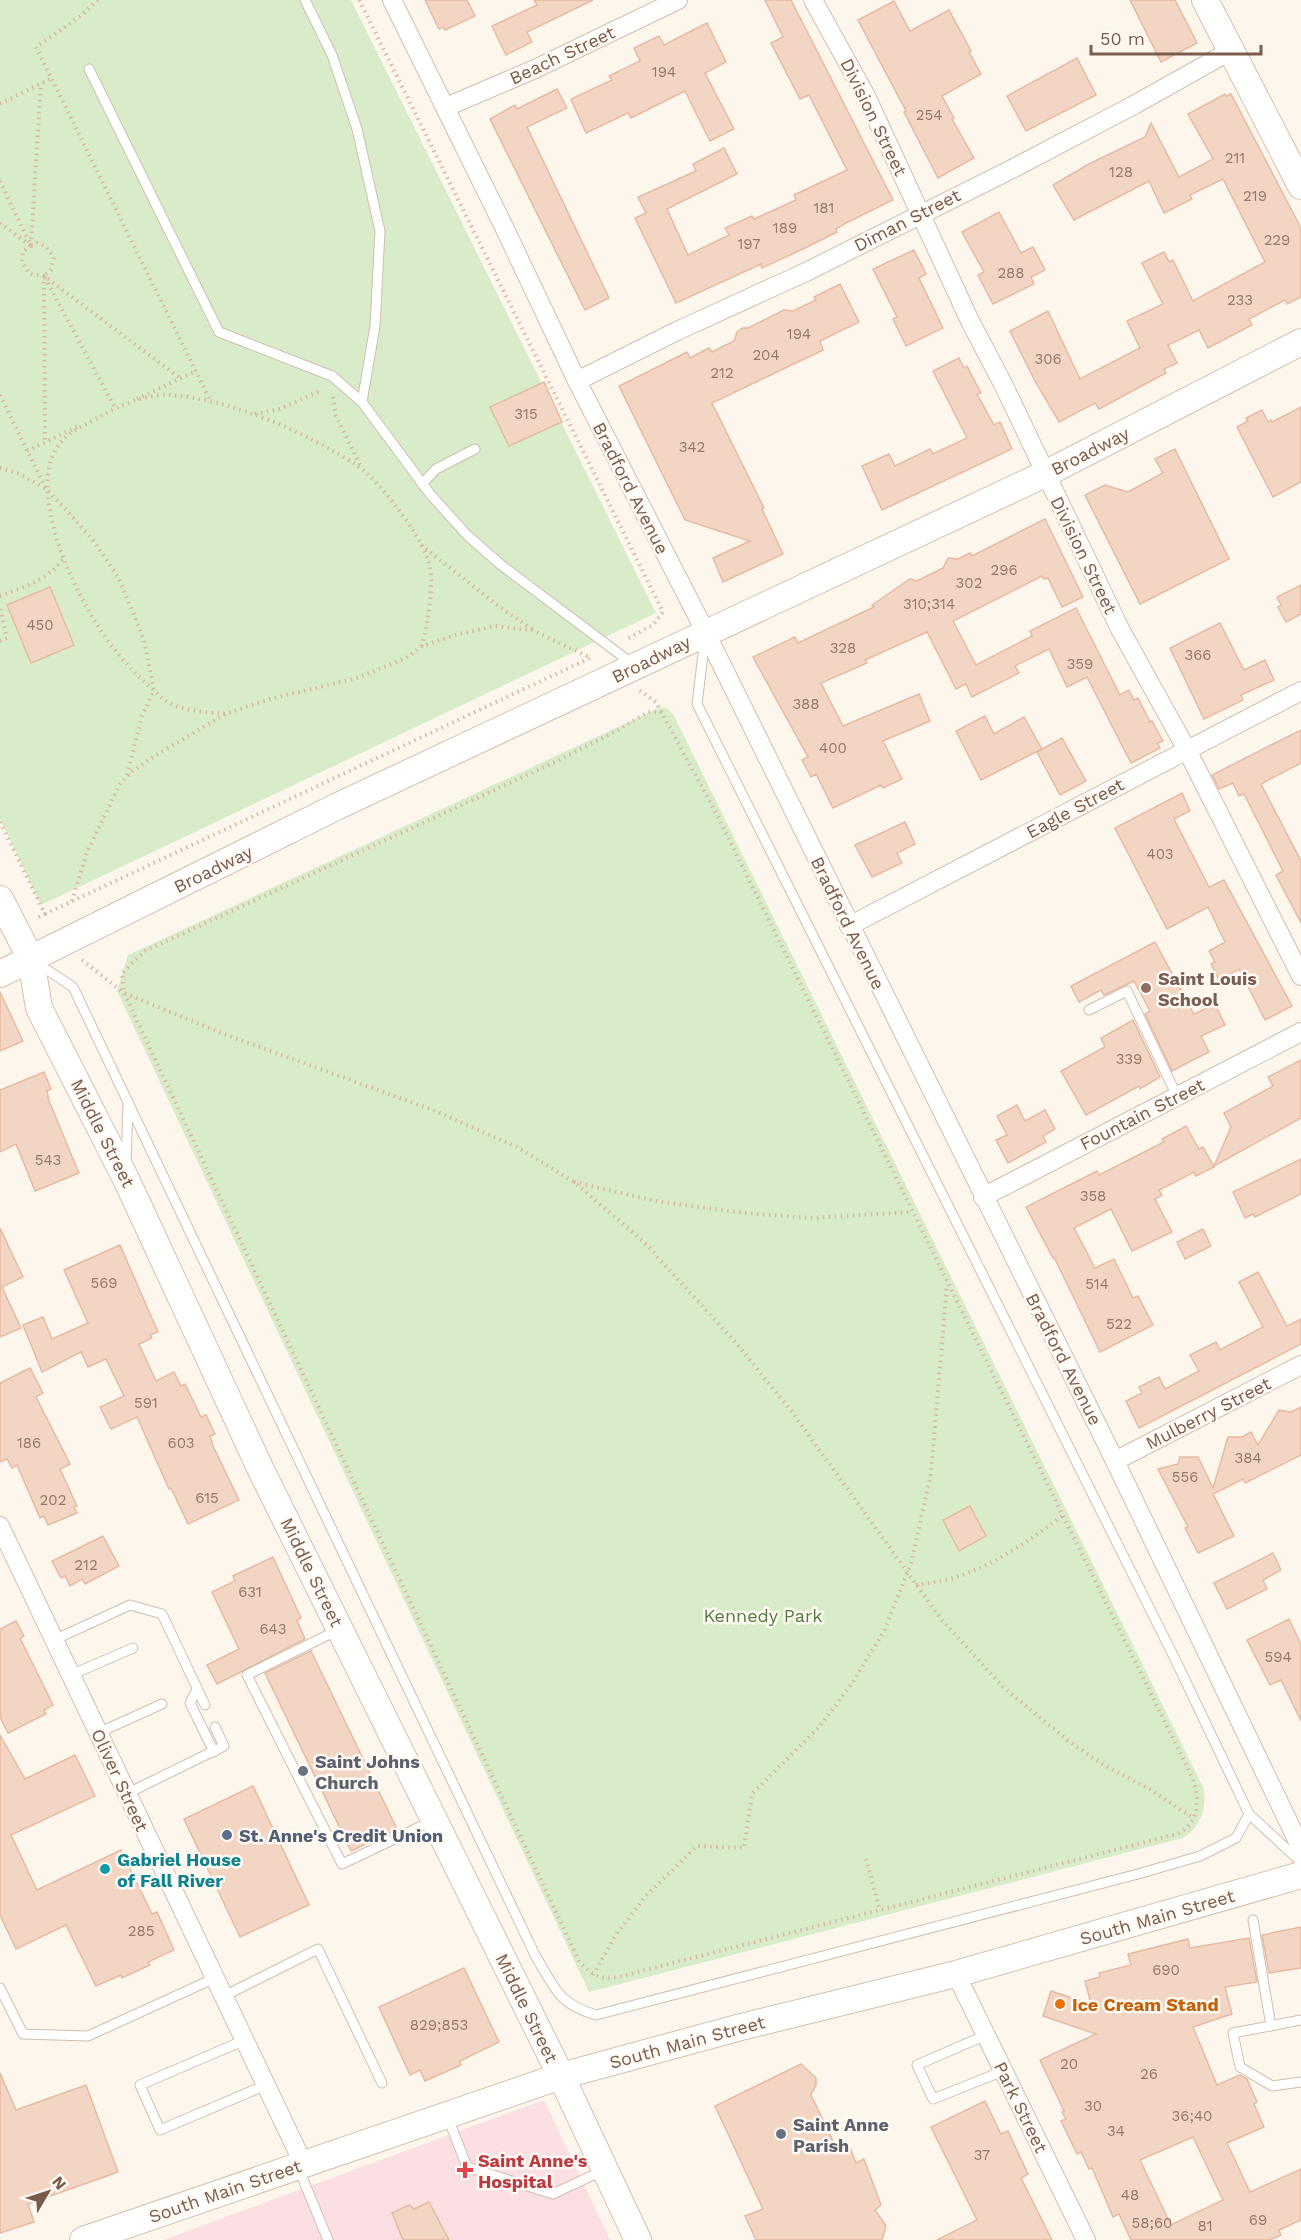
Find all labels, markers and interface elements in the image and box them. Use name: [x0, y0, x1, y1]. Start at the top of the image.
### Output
scale bar: [1091, 18, 1260, 56]
street label: Beach Street: [506, 21, 618, 89]
text: 50 m: [1100, 28, 1145, 49]
street label: Division Street: [836, 55, 912, 180]
house number: 194: [652, 63, 676, 81]
house number: 254: [916, 106, 942, 124]
house number: 211: [1225, 149, 1245, 167]
house number: 128: [1109, 163, 1133, 181]
street label: Diman Street: [850, 184, 964, 256]
house number: 219: [1243, 187, 1267, 205]
house number: 181: [814, 199, 834, 217]
house number: 189: [773, 219, 797, 237]
house number: 229: [1264, 231, 1290, 249]
house number: 197: [737, 235, 761, 253]
house number: 288: [997, 264, 1025, 282]
house number: 233: [1227, 291, 1253, 309]
house number: 194: [787, 325, 811, 343]
house number: 204: [752, 346, 780, 364]
house number: 306: [1034, 350, 1062, 368]
house number: 212: [710, 364, 734, 382]
house number: 315: [514, 405, 538, 423]
street label: Bradford Avenue: [589, 418, 673, 558]
street label: Broadway: [1047, 422, 1133, 480]
house number: 342: [679, 438, 705, 456]
street label: Division Street: [1046, 493, 1122, 618]
house number: 296: [990, 561, 1018, 579]
house number: 302: [956, 574, 982, 592]
house number: 310;314: [903, 595, 955, 613]
house number: 450: [26, 616, 54, 634]
street label: Broadway: [608, 631, 694, 687]
house number: 328: [830, 639, 856, 657]
house number: 366: [1185, 646, 1212, 664]
house number: 359: [1067, 655, 1093, 673]
house number: 388: [792, 695, 820, 713]
house number: 400: [819, 739, 847, 757]
street label: Eagle Street: [1023, 773, 1128, 842]
street label: Broadway: [170, 841, 256, 897]
house number: 403: [1147, 845, 1173, 863]
street label: Bradford Avenue: [807, 853, 889, 993]
place label: Saint Louis School: [1158, 968, 1257, 1010]
marker: Saint Louis School: [1139, 981, 1153, 995]
house number: 339: [1116, 1050, 1142, 1068]
street label: Fountain Street: [1076, 1073, 1208, 1154]
street label: Middle Street: [67, 1075, 140, 1191]
house number: 543: [35, 1151, 61, 1169]
house number: 358: [1080, 1187, 1106, 1205]
house number: 569: [90, 1274, 118, 1292]
house number: 514: [1085, 1275, 1109, 1293]
street label: Bradford Avenue: [1022, 1289, 1106, 1429]
house number: 522: [1106, 1315, 1132, 1333]
street label: Mulberry Street: [1142, 1372, 1274, 1454]
house number: 591: [134, 1394, 158, 1412]
house number: 186: [17, 1434, 41, 1452]
house number: 603: [168, 1434, 194, 1452]
house number: 384: [1234, 1449, 1262, 1467]
house number: 556: [1172, 1468, 1198, 1486]
house number: 615: [195, 1489, 219, 1507]
house number: 202: [40, 1491, 66, 1509]
street label: Middle Street: [276, 1514, 348, 1630]
house number: 212: [74, 1556, 98, 1574]
house number: 631: [238, 1583, 262, 1601]
park label: Kennedy Park: [703, 1605, 823, 1626]
house number: 643: [259, 1620, 287, 1638]
house number: 594: [1264, 1648, 1292, 1666]
street label: Oliver Street: [87, 1725, 153, 1835]
place label: Saint Johns Church: [315, 1751, 420, 1793]
marker: Saint Johns Church: [296, 1764, 310, 1778]
place label: St. Anne's Credit Union: [239, 1825, 443, 1846]
marker: St. Anne's Credit Union: [220, 1828, 234, 1842]
place label: Gabriel House of Fall River: [117, 1849, 241, 1891]
marker: Gabriel House of Fall River: [98, 1862, 112, 1876]
street label: South Main Street: [1077, 1885, 1237, 1949]
house number: 285: [128, 1922, 154, 1940]
street label: Middle Street: [491, 1950, 563, 2066]
house number: 690: [1152, 1961, 1180, 1979]
place label: Ice Cream Stand: [1072, 1994, 1219, 2015]
marker: Ice Cream Stand: [1053, 1997, 1067, 2011]
street label: South Main Street: [607, 2011, 767, 2073]
house number: 829;853: [410, 2016, 468, 2034]
house number: 20: [1060, 2055, 1078, 2073]
street label: Park Street: [990, 2058, 1052, 2156]
house number: 26: [1140, 2065, 1158, 2083]
house number: 30: [1084, 2097, 1102, 2115]
house number: 36;40: [1172, 2107, 1212, 2125]
place label: Saint Anne Parish: [793, 2114, 889, 2156]
house number: 34: [1107, 2122, 1125, 2140]
marker: Saint Anne Parish: [774, 2127, 788, 2141]
house number: 37: [974, 2146, 990, 2164]
place label: Saint Anne's Hospital: [478, 2150, 588, 2192]
street label: South Main Street: [146, 2155, 304, 2227]
marker: Saint Anne's Hospital: [456, 2161, 474, 2179]
north arrow: [18, 2162, 78, 2222]
text: N: [48, 2172, 70, 2193]
house number: 48: [1121, 2186, 1139, 2204]
house number: 69: [1249, 2211, 1267, 2229]
house number: 58;60: [1132, 2214, 1172, 2232]
house number: 81: [1197, 2217, 1213, 2235]

